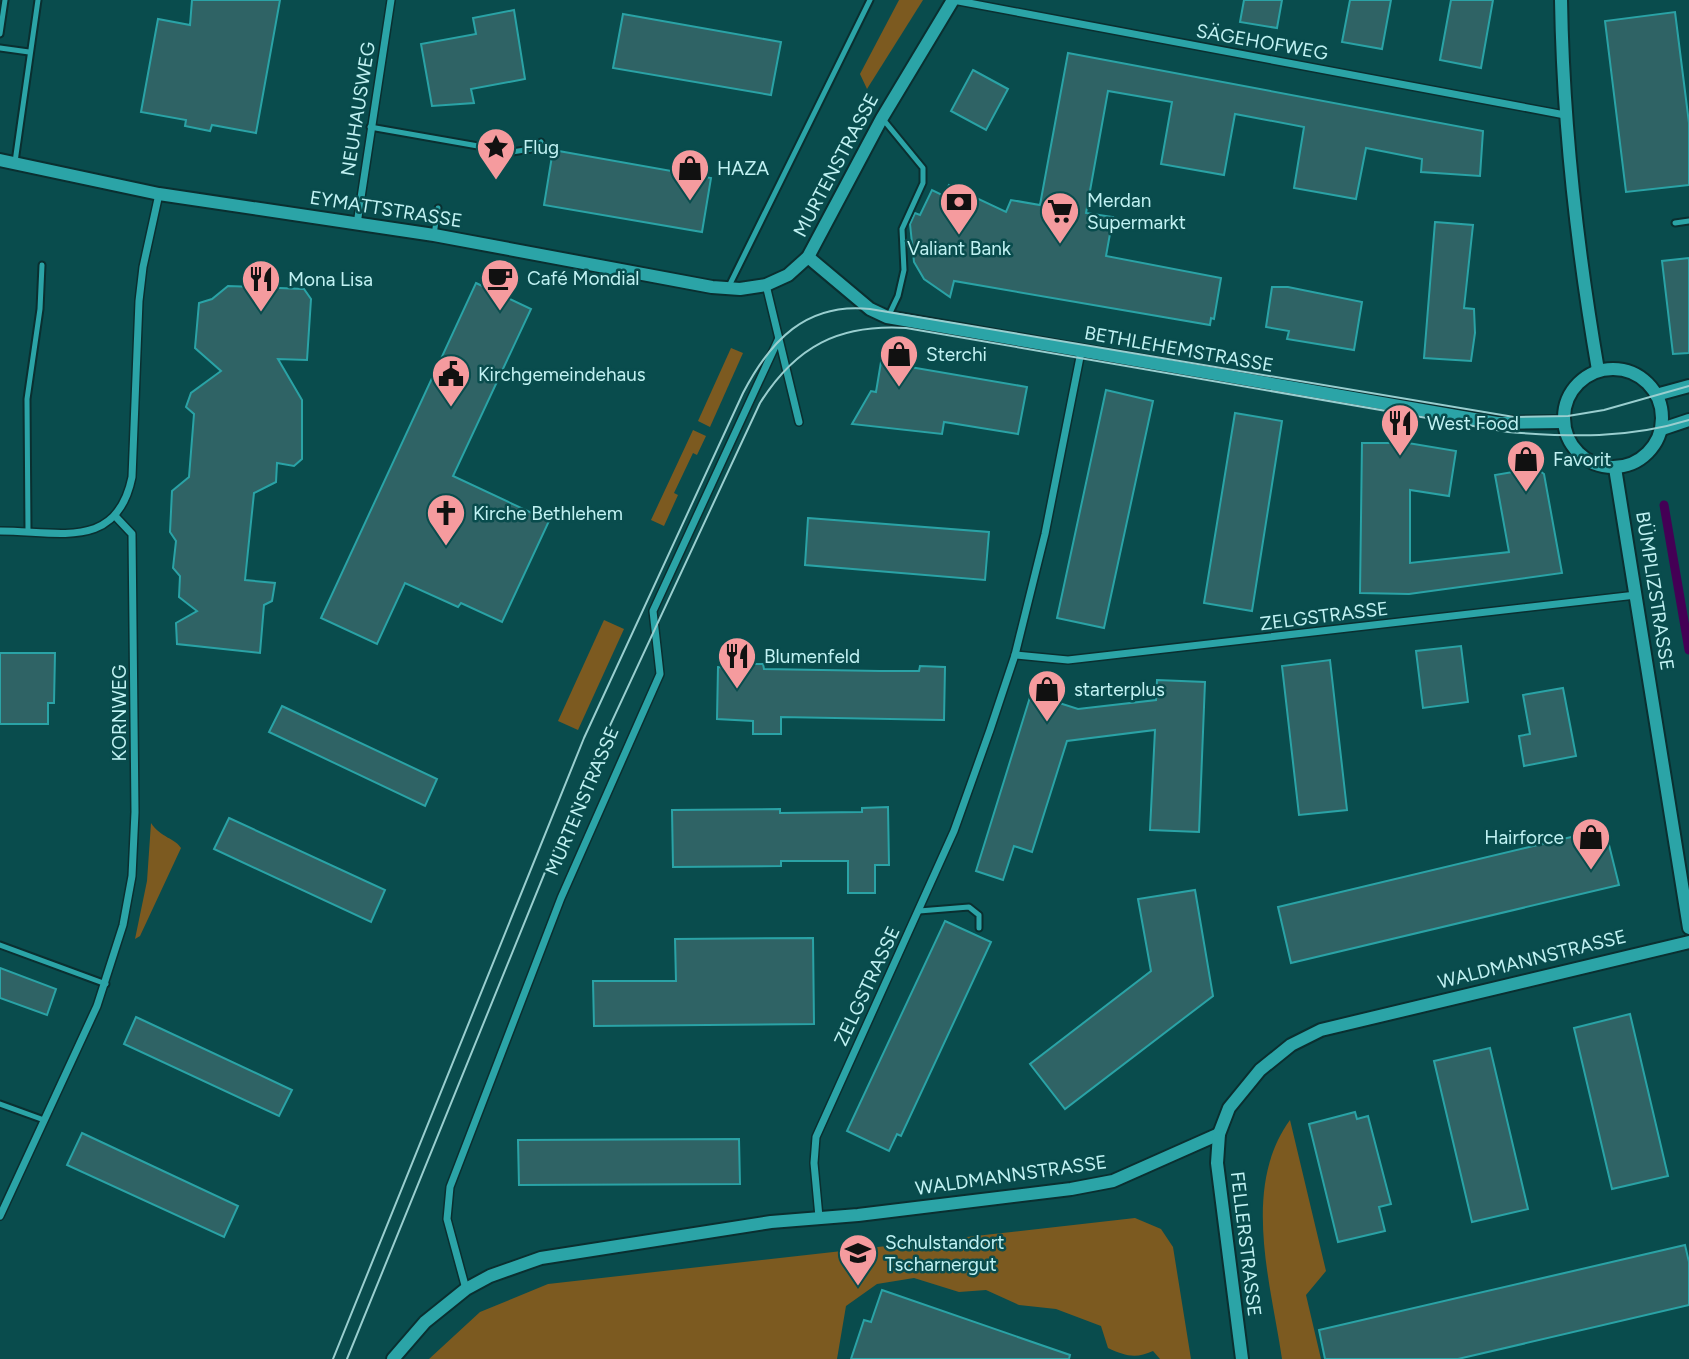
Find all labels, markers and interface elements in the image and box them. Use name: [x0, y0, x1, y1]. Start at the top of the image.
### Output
street label: SÄGEHOFWEG: [1194, 19, 1330, 65]
street label: NEUHAUSWEG: [336, 40, 380, 178]
street label: MURTENSTRASSE: [788, 89, 884, 241]
place icon: Flug: [475, 126, 517, 181]
place label: Flug: [523, 136, 559, 159]
shop icon: HAZA: [669, 147, 711, 202]
place label: HAZA: [717, 157, 769, 180]
bank icon: Valiant Bank: [938, 181, 980, 236]
street label: EYMATTSTRASSE: [308, 186, 464, 232]
place label: Merdan Supermarkt: [1087, 189, 1186, 234]
supermarket icon: Merdan Supermarkt: [1039, 190, 1081, 245]
place label: Valiant Bank: [907, 237, 1012, 260]
cafe icon: Café Mondial: [479, 257, 521, 312]
restaurant icon: Mona Lisa: [240, 258, 282, 313]
place label: Café Mondial: [527, 267, 640, 290]
place label: Mona Lisa: [288, 268, 373, 291]
street label: BETHLEHEMSTRASSE: [1083, 321, 1275, 377]
shop icon: Sterchi: [878, 333, 920, 388]
place label: Sterchi: [926, 343, 987, 366]
public building icon: Kirchgemeindehaus: [430, 353, 472, 408]
place label: Kirchgemeindehaus: [478, 363, 646, 386]
restaurant icon: West Food: [1379, 402, 1421, 457]
place label: West Food: [1427, 412, 1519, 435]
shop icon: Favorit: [1505, 438, 1547, 493]
place label: Favorit: [1553, 448, 1611, 471]
church icon: Kirche Bethlehem: [425, 492, 467, 547]
place label: Kirche Bethlehem: [473, 502, 623, 525]
street label: BÜMPLIZSTRASSE: [1631, 510, 1679, 672]
street label: ZELGSTRASSE: [1258, 597, 1390, 635]
restaurant icon: Blumenfeld: [716, 635, 758, 690]
place label: Blumenfeld: [764, 645, 860, 668]
street label: KORNWEG: [108, 665, 131, 761]
shop icon: starterplus: [1026, 668, 1068, 723]
place label: starterplus: [1074, 678, 1165, 701]
street label: MURTENSTRASSE: [540, 723, 624, 879]
shop icon: Hairforce: [1570, 816, 1612, 871]
place label: Hairforce: [1484, 826, 1564, 849]
street label: ZELGSTRASSE: [829, 923, 905, 1049]
street label: WALDMANNSTRASSE: [1435, 924, 1629, 994]
street label: WALDMANNSTRASSE: [914, 1150, 1108, 1200]
street label: FELLERSTRASSE: [1226, 1170, 1266, 1318]
place label: Schulstandort Tscharnergut: [885, 1231, 1004, 1276]
school or university icon: Schulstandort Tscharnergut: [837, 1232, 879, 1287]

